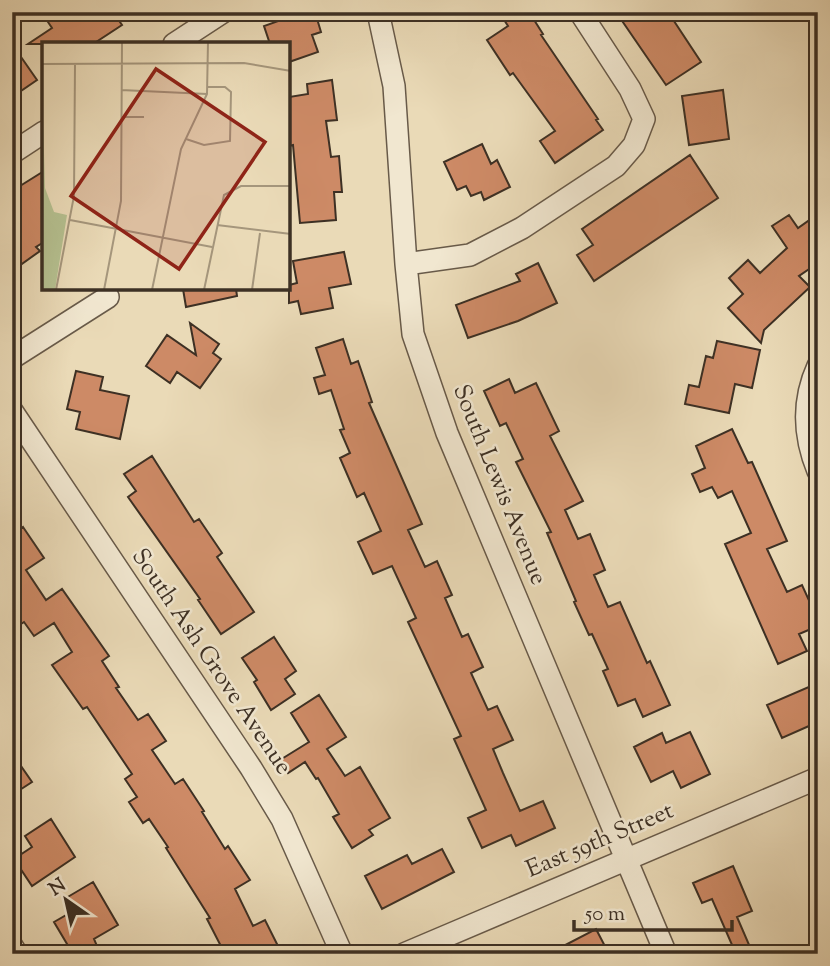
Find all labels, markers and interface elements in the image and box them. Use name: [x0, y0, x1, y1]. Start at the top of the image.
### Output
inset map: [42, 42, 290, 290]
street label: South Lewis Avenue: [443, 380, 555, 590]
street label: South Ash Grove Avenue: [122, 542, 300, 782]
street label: East 59th Street: [521, 795, 679, 887]
north arrow: [32, 864, 102, 934]
text: N: [44, 873, 72, 903]
scale bar: [574, 889, 732, 933]
text: 50 m: [584, 900, 625, 930]

